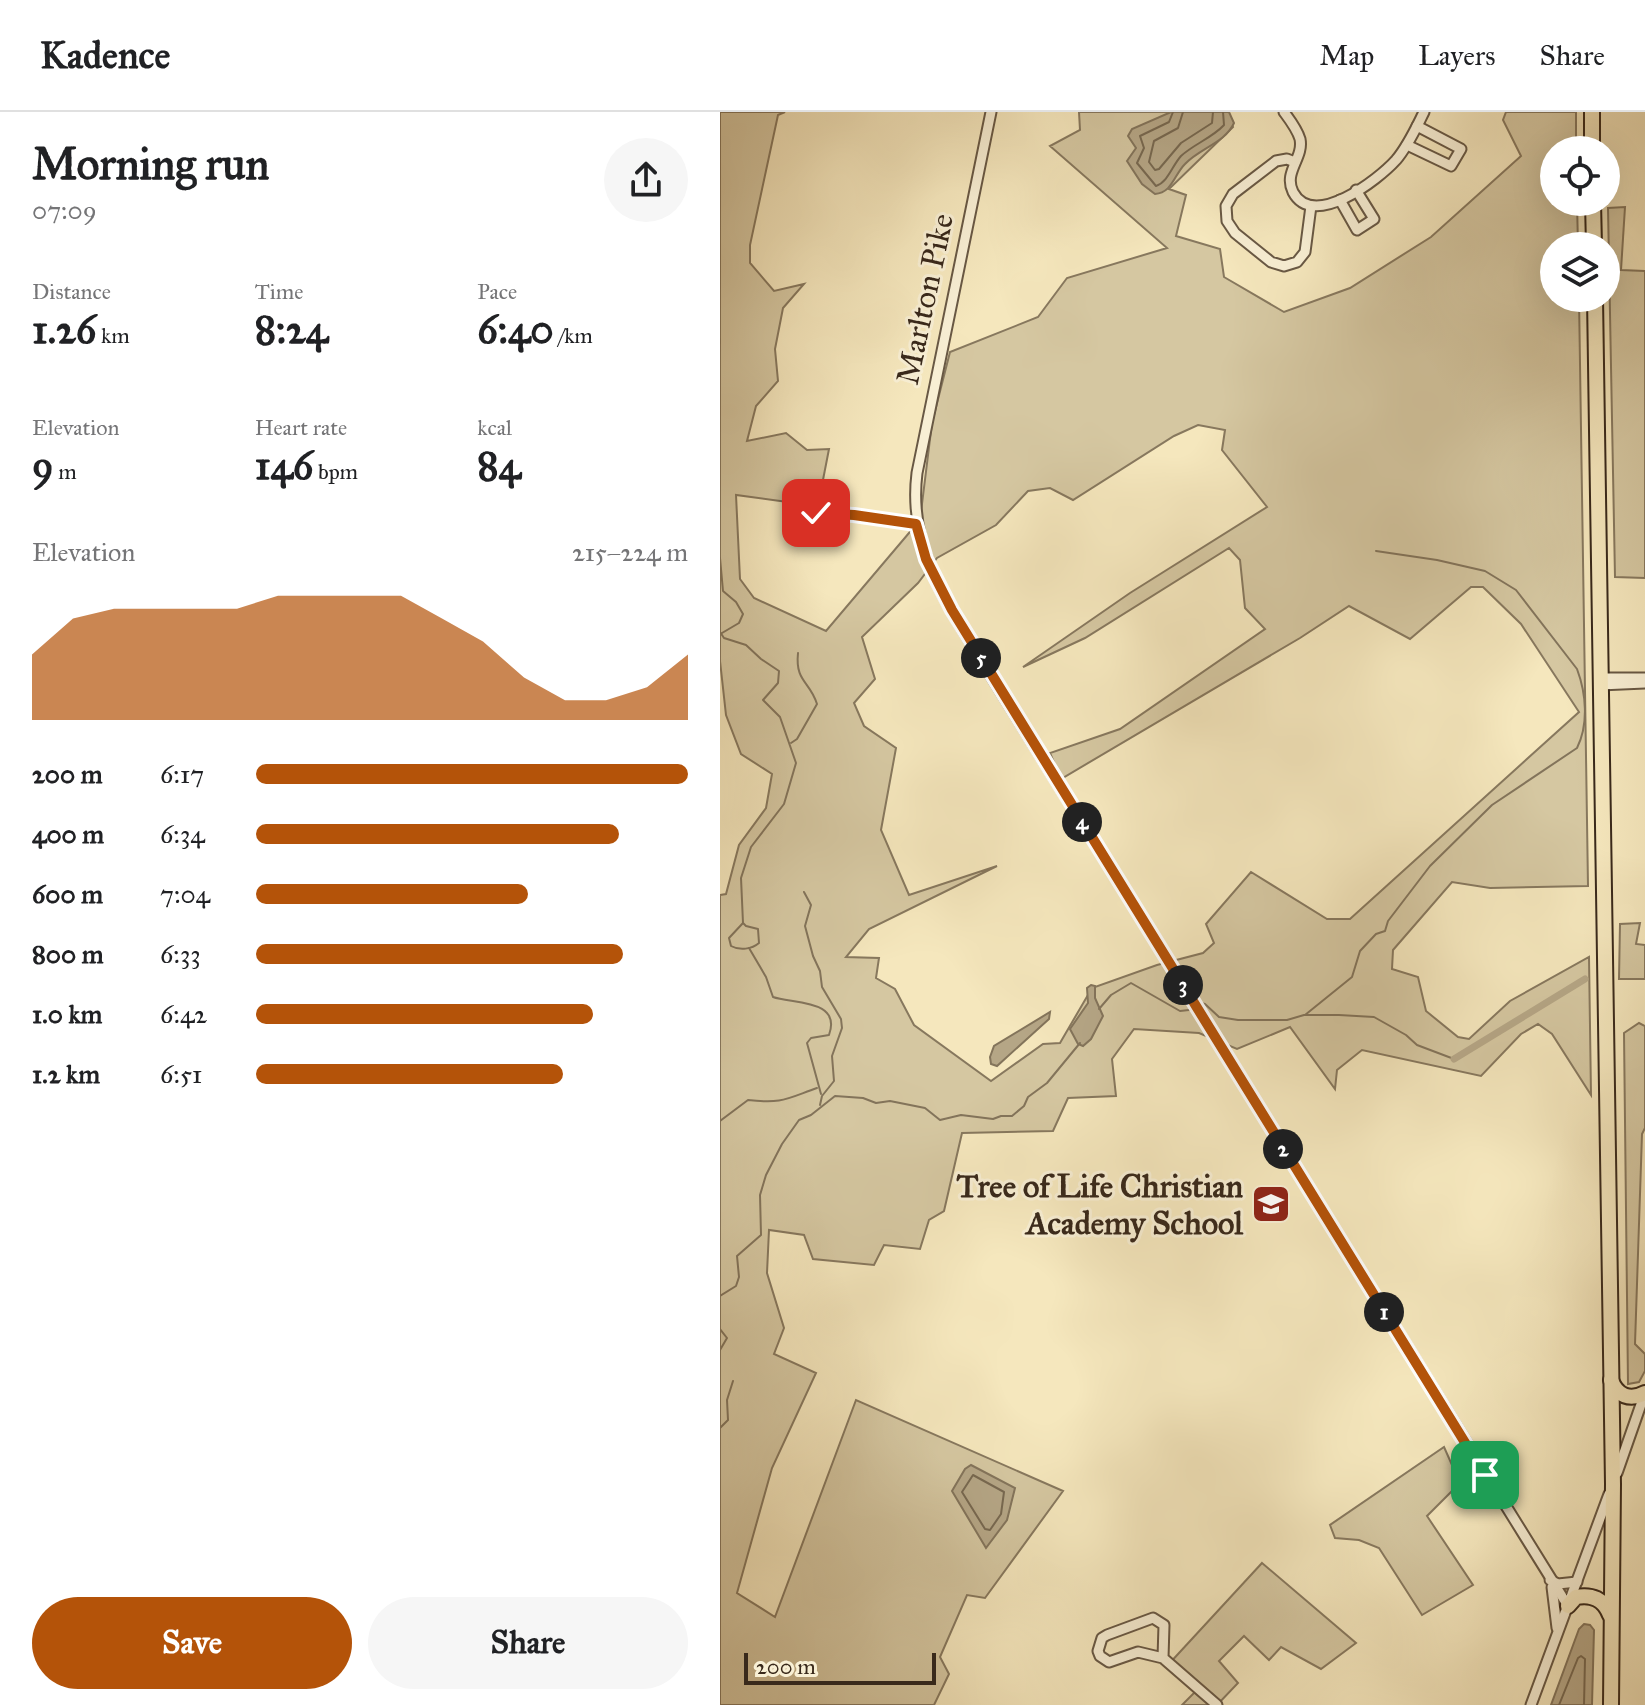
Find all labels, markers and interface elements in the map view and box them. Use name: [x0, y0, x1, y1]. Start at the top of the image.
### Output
text: Kadence: [40, 32, 170, 78]
text: Map: [1319, 38, 1374, 73]
text: Layers: [1418, 38, 1496, 73]
text: Share: [1540, 38, 1605, 73]
map controls: [1540, 136, 1620, 312]
button: locate: [1540, 136, 1620, 216]
text: Morning run: [32, 137, 269, 191]
button: share: [604, 138, 688, 222]
text: 07:09: [32, 194, 97, 226]
street label: Marlton Pike: [888, 210, 962, 388]
button: layers: [1540, 232, 1620, 312]
text: Distance: [32, 278, 111, 305]
text: Time: [255, 278, 303, 305]
text: Pace: [477, 278, 517, 305]
text: 1.26: [32, 305, 96, 354]
text: 8:24: [255, 305, 328, 354]
text: 6:40: [477, 305, 553, 354]
text: km: [96, 322, 130, 349]
text: /km: [553, 322, 593, 349]
text: Elevation: [32, 414, 119, 441]
text: Heart rate: [255, 414, 347, 441]
text: kcal: [477, 414, 512, 441]
text: 9: [32, 441, 53, 490]
text: 146: [255, 441, 313, 490]
text: 84: [477, 441, 521, 490]
text: m: [53, 458, 77, 485]
text: bpm: [313, 458, 358, 485]
pin: [782, 479, 850, 547]
icon: check: [794, 491, 838, 535]
text: Elevation: [32, 536, 135, 568]
text: 215–224 m: [572, 536, 688, 568]
pin: 5: [961, 638, 1001, 678]
text: 5: [976, 644, 986, 671]
text: 200 m: [32, 758, 103, 790]
text: 6:17: [160, 758, 204, 790]
pin: 4: [1062, 802, 1102, 842]
text: 4: [1076, 808, 1088, 835]
text: 400 m: [32, 818, 104, 850]
text: 6:34: [160, 818, 205, 850]
text: 600 m: [32, 878, 103, 910]
text: 7:04: [160, 878, 210, 910]
text: 800 m: [32, 938, 104, 970]
text: 6:33: [160, 938, 201, 970]
pin: 3: [1163, 965, 1203, 1005]
text: 3: [1179, 971, 1187, 998]
text: 1.0 km: [32, 998, 102, 1030]
text: 6:42: [160, 998, 207, 1030]
text: 1.2 km: [32, 1058, 100, 1090]
text: 6:51: [160, 1058, 202, 1090]
pin: 2: [1263, 1129, 1303, 1169]
text: 2: [1278, 1135, 1288, 1162]
place label: Tree of Life Christian Academy School: [956, 1167, 1244, 1243]
school or university icon: Tree of Life Christian Academy School: [1250, 1183, 1292, 1225]
pin: 1: [1364, 1292, 1404, 1332]
text: 1: [1380, 1298, 1388, 1325]
pin: [1451, 1441, 1519, 1509]
icon: arrive: [1463, 1453, 1507, 1497]
button: Save: [32, 1597, 352, 1689]
button: Share: [368, 1597, 688, 1689]
scale bar: [744, 1649, 936, 1685]
text: 200 m: [756, 1653, 816, 1680]

